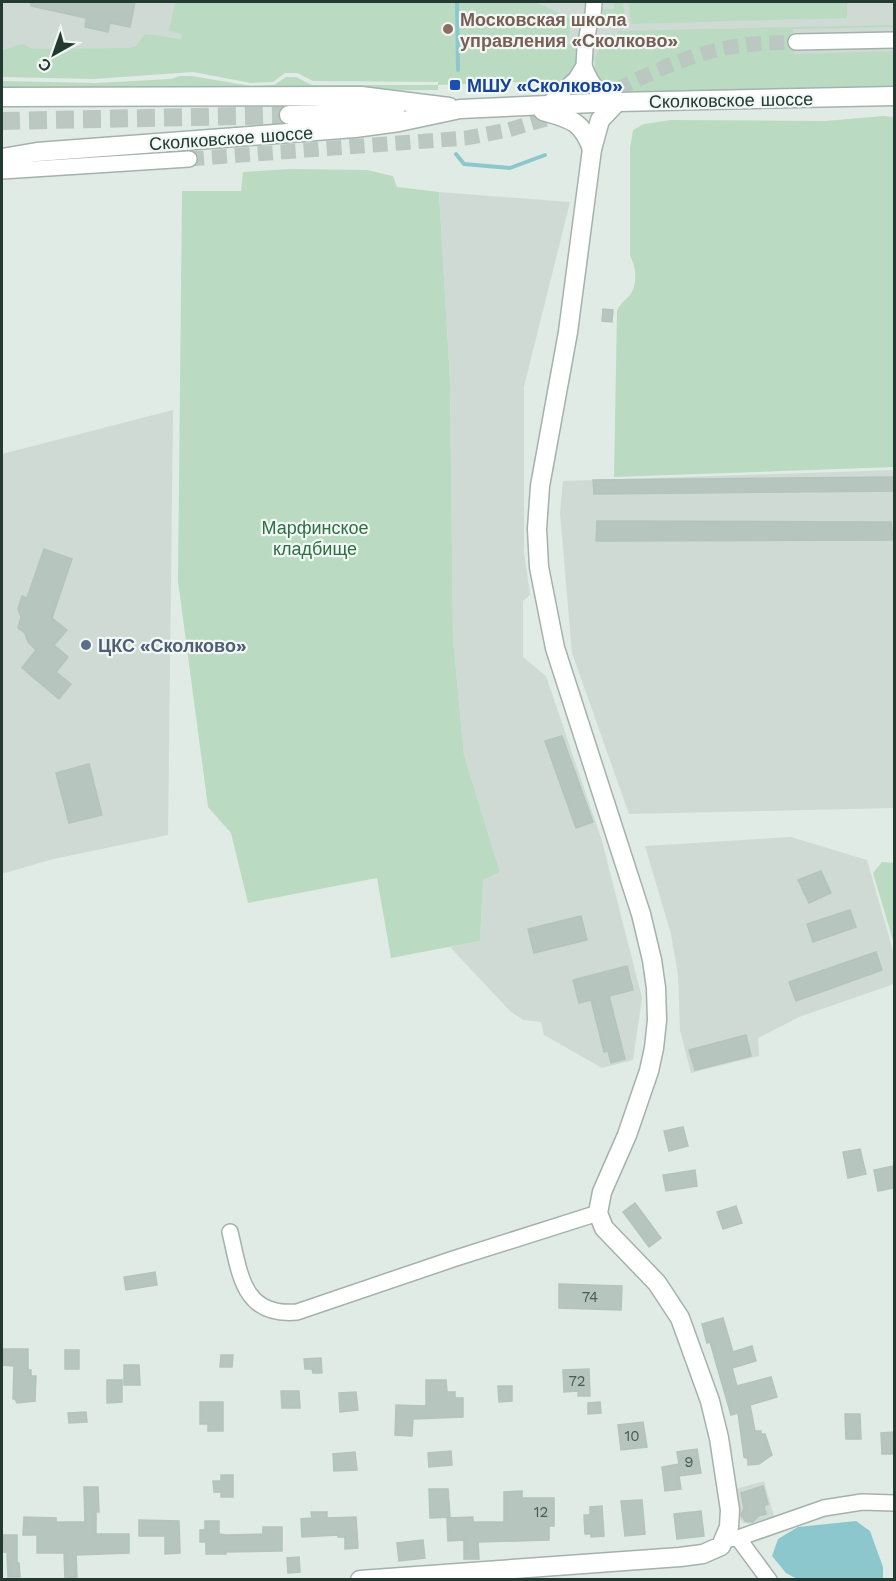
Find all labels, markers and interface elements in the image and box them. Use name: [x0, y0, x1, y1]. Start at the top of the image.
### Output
place label: Московская школа управления «Сколково»: [460, 9, 678, 51]
marker: Московская школа управления «Сколково»: [441, 22, 455, 36]
north arrow: [24, 24, 84, 84]
text: С: [34, 54, 55, 76]
place label: МШУ «Сколково»: [467, 75, 623, 96]
marker: МШУ «Сколково»: [448, 78, 462, 92]
street label: Сколковское шоссе: [649, 88, 813, 112]
street label: Сколковское шоссе: [148, 122, 314, 154]
park label: Марфинское кладбище: [261, 517, 369, 559]
place label: ЦКС «Сколково»: [98, 635, 246, 656]
marker: ЦКС «Сколково»: [79, 638, 93, 652]
house number: 74: [582, 1288, 598, 1306]
house number: 72: [568, 1372, 586, 1390]
house number: 10: [624, 1427, 640, 1445]
house number: 9: [684, 1453, 694, 1471]
house number: 12: [534, 1503, 548, 1521]

